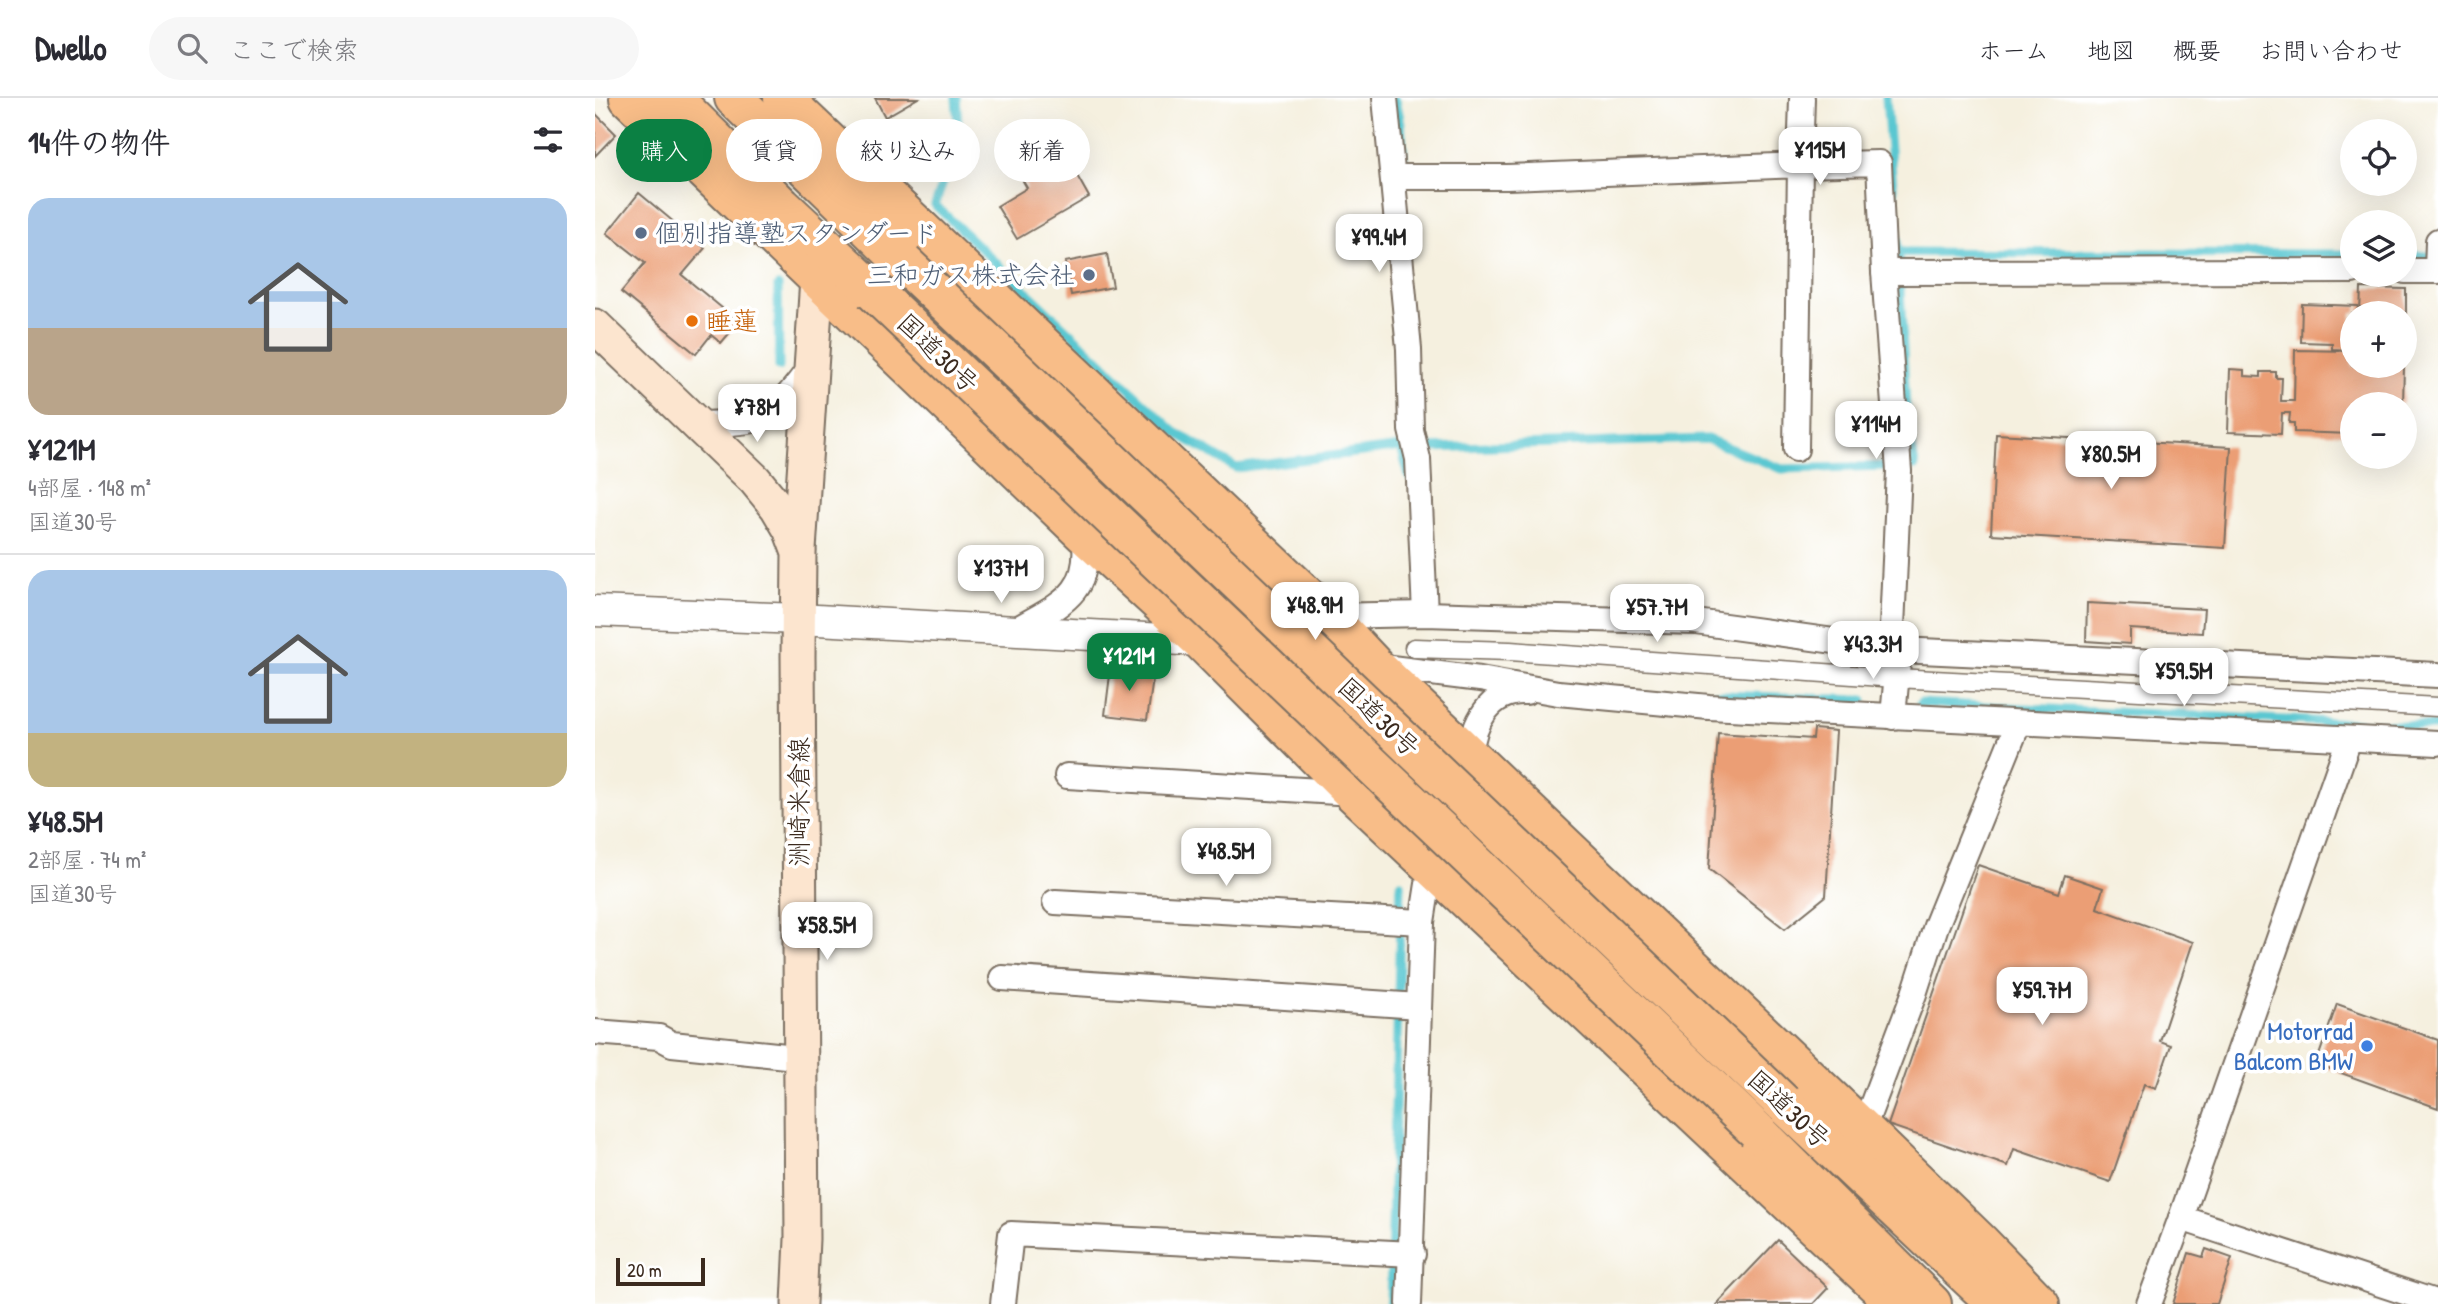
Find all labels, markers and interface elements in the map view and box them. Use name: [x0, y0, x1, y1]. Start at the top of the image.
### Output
search box: [149, 17, 639, 80]
text: Dwello: [35, 26, 107, 70]
icon: search: [173, 29, 211, 67]
text: ここで検索: [229, 32, 359, 67]
text: ホーム: [1978, 34, 2049, 66]
text: 地図: [2087, 34, 2135, 66]
text: 概要: [2173, 34, 2221, 66]
text: お問い合わせ: [2259, 34, 2403, 66]
chip: 購入: [616, 119, 712, 182]
chip: 賃貸: [726, 119, 822, 182]
chip: 絞り込み: [836, 119, 980, 182]
chip: 新着: [994, 119, 1090, 182]
map controls: [2340, 119, 2417, 469]
button: locate: [2340, 119, 2417, 196]
icon: filters: [529, 121, 567, 159]
text: 14件の物件: [28, 122, 170, 162]
pin: ¥115M: [1771, 127, 1869, 187]
text: ¥115M: [1795, 134, 1845, 165]
button: layers: [2340, 210, 2417, 287]
pin: ¥99.4M: [1322, 214, 1436, 274]
place label: 個別指導塾スタンダード: [655, 215, 938, 250]
text: ¥99.4M: [1352, 221, 1406, 252]
marker: 個別指導塾スタンダード: [633, 225, 649, 241]
icon: home: [235, 244, 361, 370]
place label: 三和ガス株式会社: [866, 257, 1075, 292]
marker: 三和ガス株式会社: [1081, 267, 1097, 283]
button: +: [2340, 301, 2417, 378]
place label: 睡蓮: [706, 303, 758, 338]
street label: 国道30号: [890, 305, 987, 400]
marker: 睡蓮: [684, 313, 700, 329]
pin: ¥78M: [716, 384, 798, 444]
text: ¥78M: [734, 391, 780, 422]
button: −: [2340, 392, 2417, 469]
pin: ¥114M: [1827, 402, 1925, 461]
text: ¥114M: [1851, 408, 1901, 439]
text: ¥121M: [28, 429, 96, 469]
pin: ¥80.5M: [2054, 432, 2168, 491]
text: ¥80.5M: [2081, 438, 2141, 469]
text: 4部屋 · 148 m²: [28, 472, 151, 503]
text: 国道30号: [28, 506, 118, 537]
pin: ¥137M: [952, 546, 1050, 605]
text: ¥137M: [974, 552, 1028, 583]
pin: ¥48.9M: [1258, 582, 1372, 642]
pin: ¥57.7M: [1600, 584, 1714, 644]
text: ¥48.9M: [1287, 589, 1343, 620]
text: ¥57.7M: [1626, 591, 1688, 622]
icon: home: [235, 616, 361, 742]
pin: ¥43.3M: [1816, 622, 1930, 681]
text: ¥43.3M: [1844, 628, 1902, 659]
pin: ¥121M: [1080, 634, 1178, 693]
text: ¥121M: [1103, 640, 1155, 671]
pin: ¥59.5M: [2127, 648, 2241, 708]
text: ¥59.5M: [2155, 655, 2213, 686]
street label: 国道30号: [1331, 669, 1428, 764]
street label: 洲崎米倉線: [781, 737, 816, 867]
text: ¥48.5M: [28, 801, 103, 841]
pin: ¥48.5M: [1169, 828, 1283, 888]
text: ¥48.5M: [1197, 835, 1255, 866]
text: 2部屋 · 74 m²: [28, 844, 146, 875]
text: 国道30号: [28, 878, 118, 909]
pin: ¥58.5M: [770, 902, 884, 962]
text: ¥58.5M: [798, 909, 856, 940]
pin: ¥59.7M: [1985, 968, 2099, 1027]
text: ¥59.7M: [2013, 974, 2071, 1005]
place label: Motorrad Balcom BMW: [2234, 1013, 2353, 1078]
marker: Motorrad Balcom BMW: [2359, 1038, 2375, 1054]
street label: 国道30号: [1740, 1061, 1838, 1156]
scale bar: [616, 1255, 705, 1287]
text: 20 m: [627, 1257, 662, 1283]

